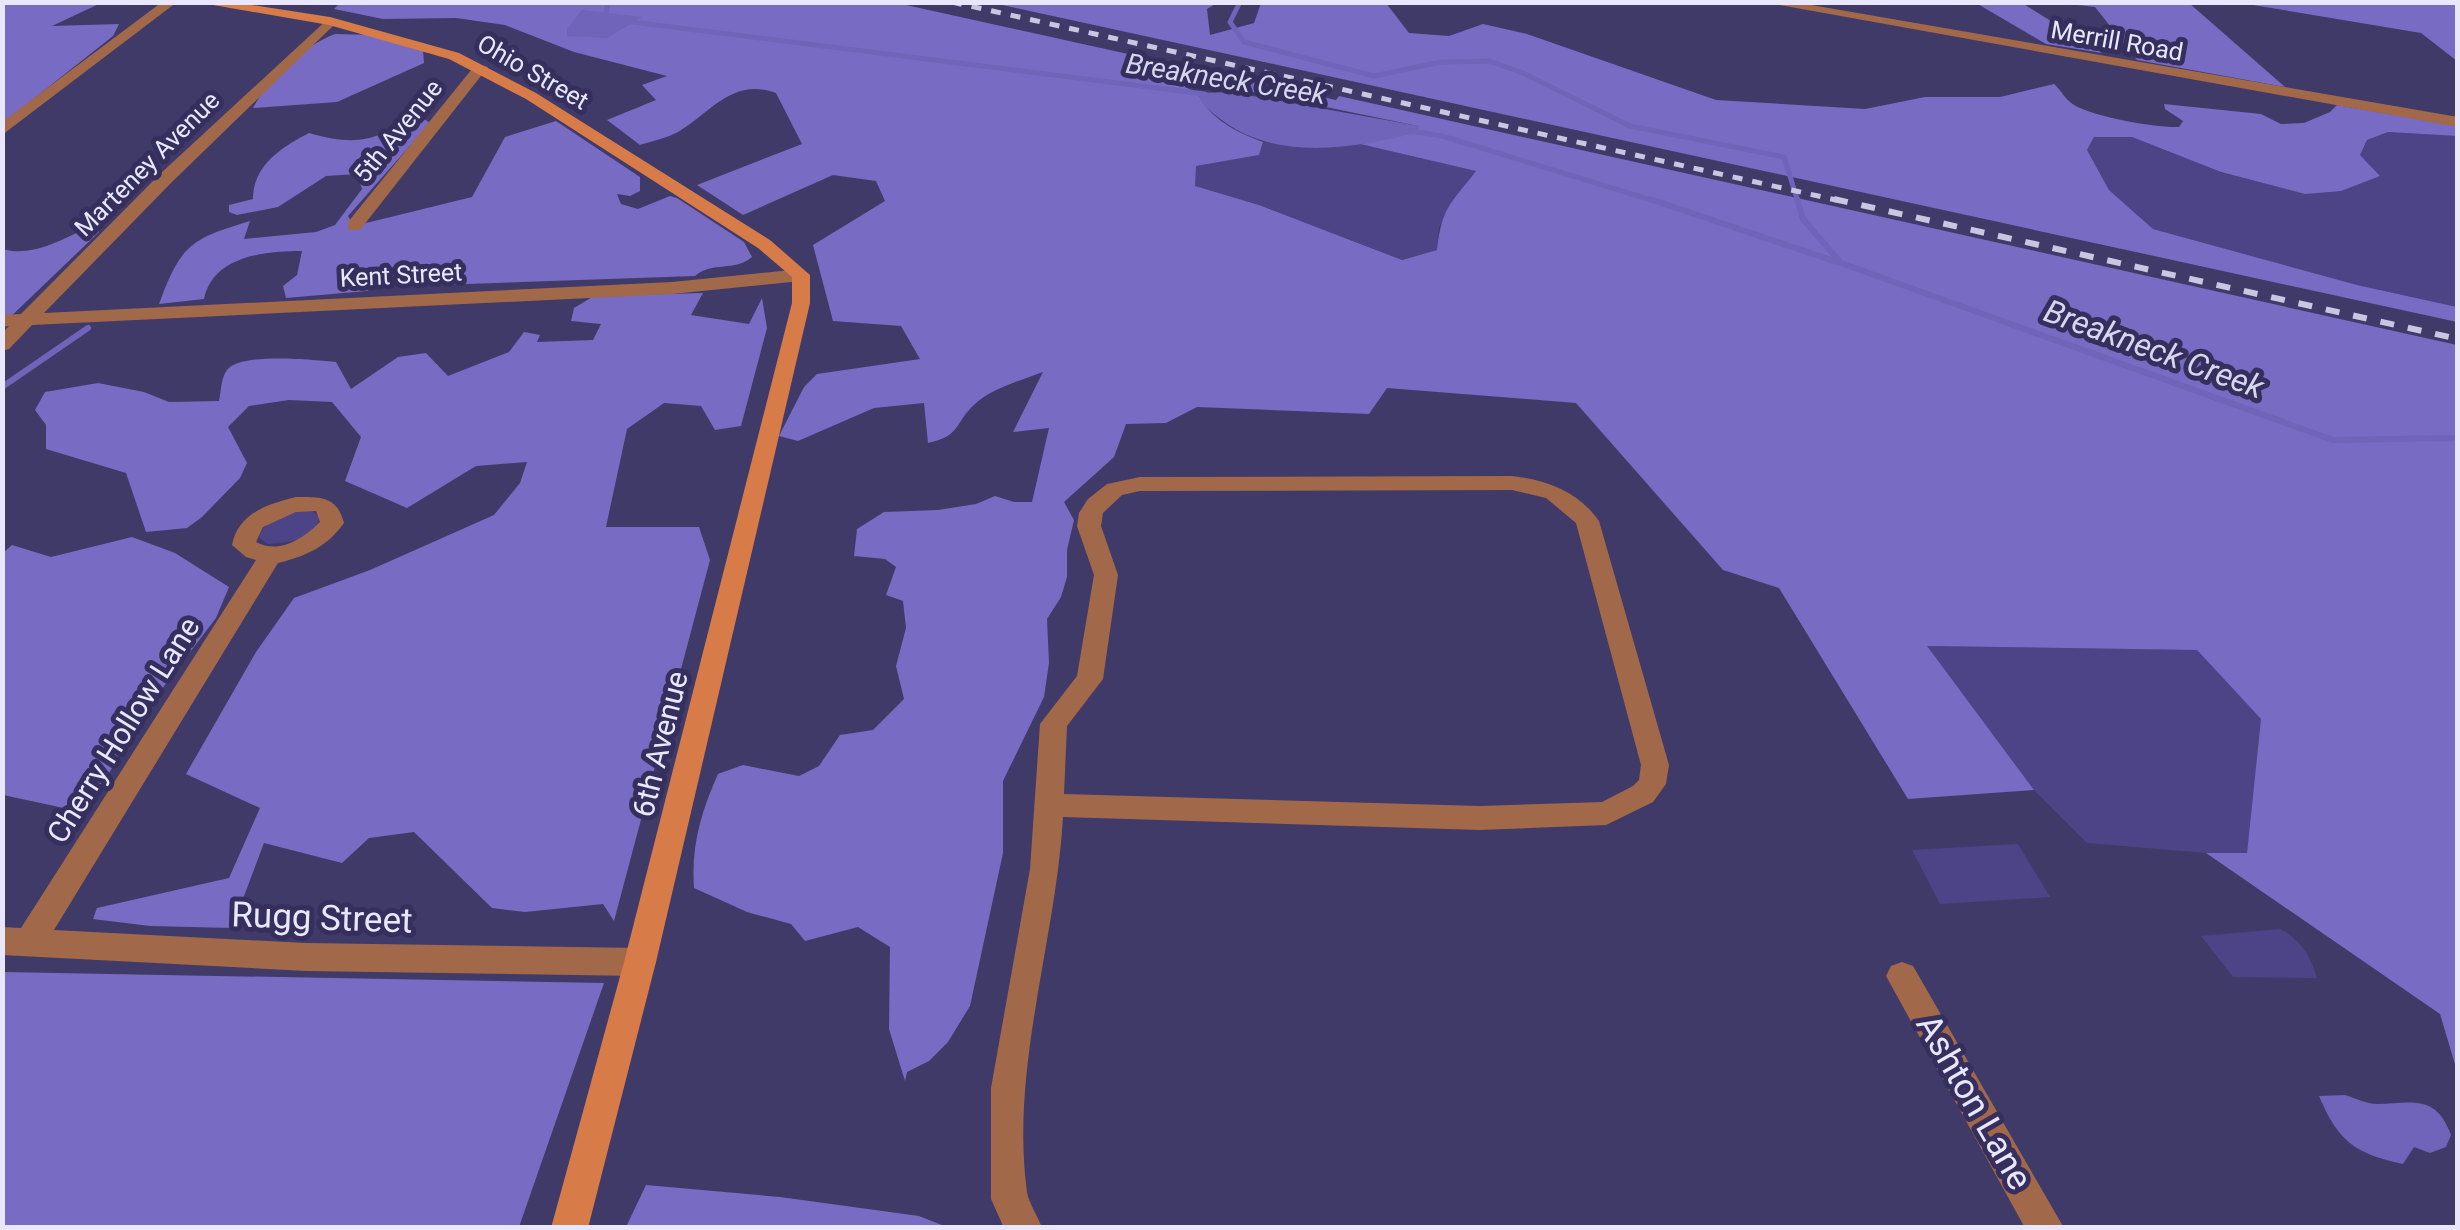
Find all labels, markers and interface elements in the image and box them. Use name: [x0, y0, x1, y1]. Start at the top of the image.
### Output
street label: Merrill Road: [2049, 15, 2185, 67]
street label: Ohio Street: [472, 29, 594, 115]
water label: Breakneck Creek: [1124, 47, 1330, 111]
street label: 5th Avenue: [348, 74, 448, 188]
street label: Marteney Avenue: [69, 86, 225, 242]
street label: Kent Street: [339, 257, 463, 293]
water label: Breakneck Creek: [2039, 292, 2270, 407]
street label: Cherry Hollow Lane: [39, 611, 207, 849]
street label: 6th Avenue: [625, 668, 695, 820]
street label: Rugg Street: [231, 894, 413, 942]
street label: Ashton Lane: [1907, 1007, 2041, 1197]

